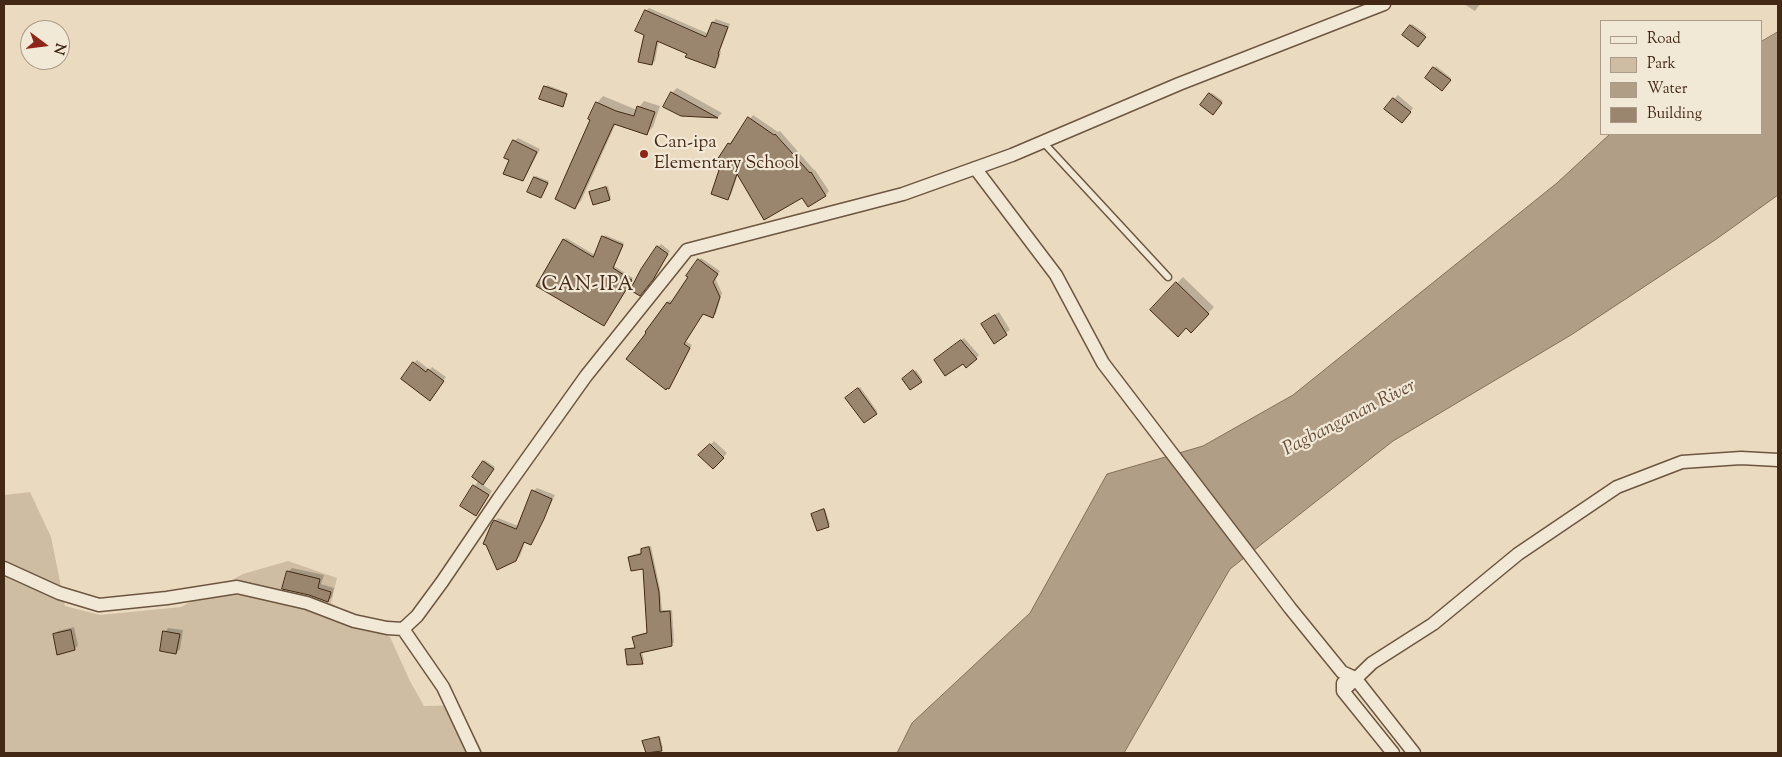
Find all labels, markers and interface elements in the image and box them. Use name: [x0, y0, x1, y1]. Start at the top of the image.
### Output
north arrow: [20, 20, 70, 70]
legend: [1600, 20, 1762, 135]
text: Road: [1647, 29, 1681, 50]
text: N: [47, 41, 70, 57]
text: Park: [1647, 54, 1676, 75]
text: Water: [1647, 79, 1687, 100]
text: Building: [1647, 104, 1702, 125]
place label: Can-ipa Elementary School: [654, 133, 799, 176]
marker: Can-ipa Elementary School: [638, 148, 650, 160]
district label: CAN-IPA: [541, 275, 635, 299]
water label: Pagbanganan River: [1280, 376, 1420, 462]

